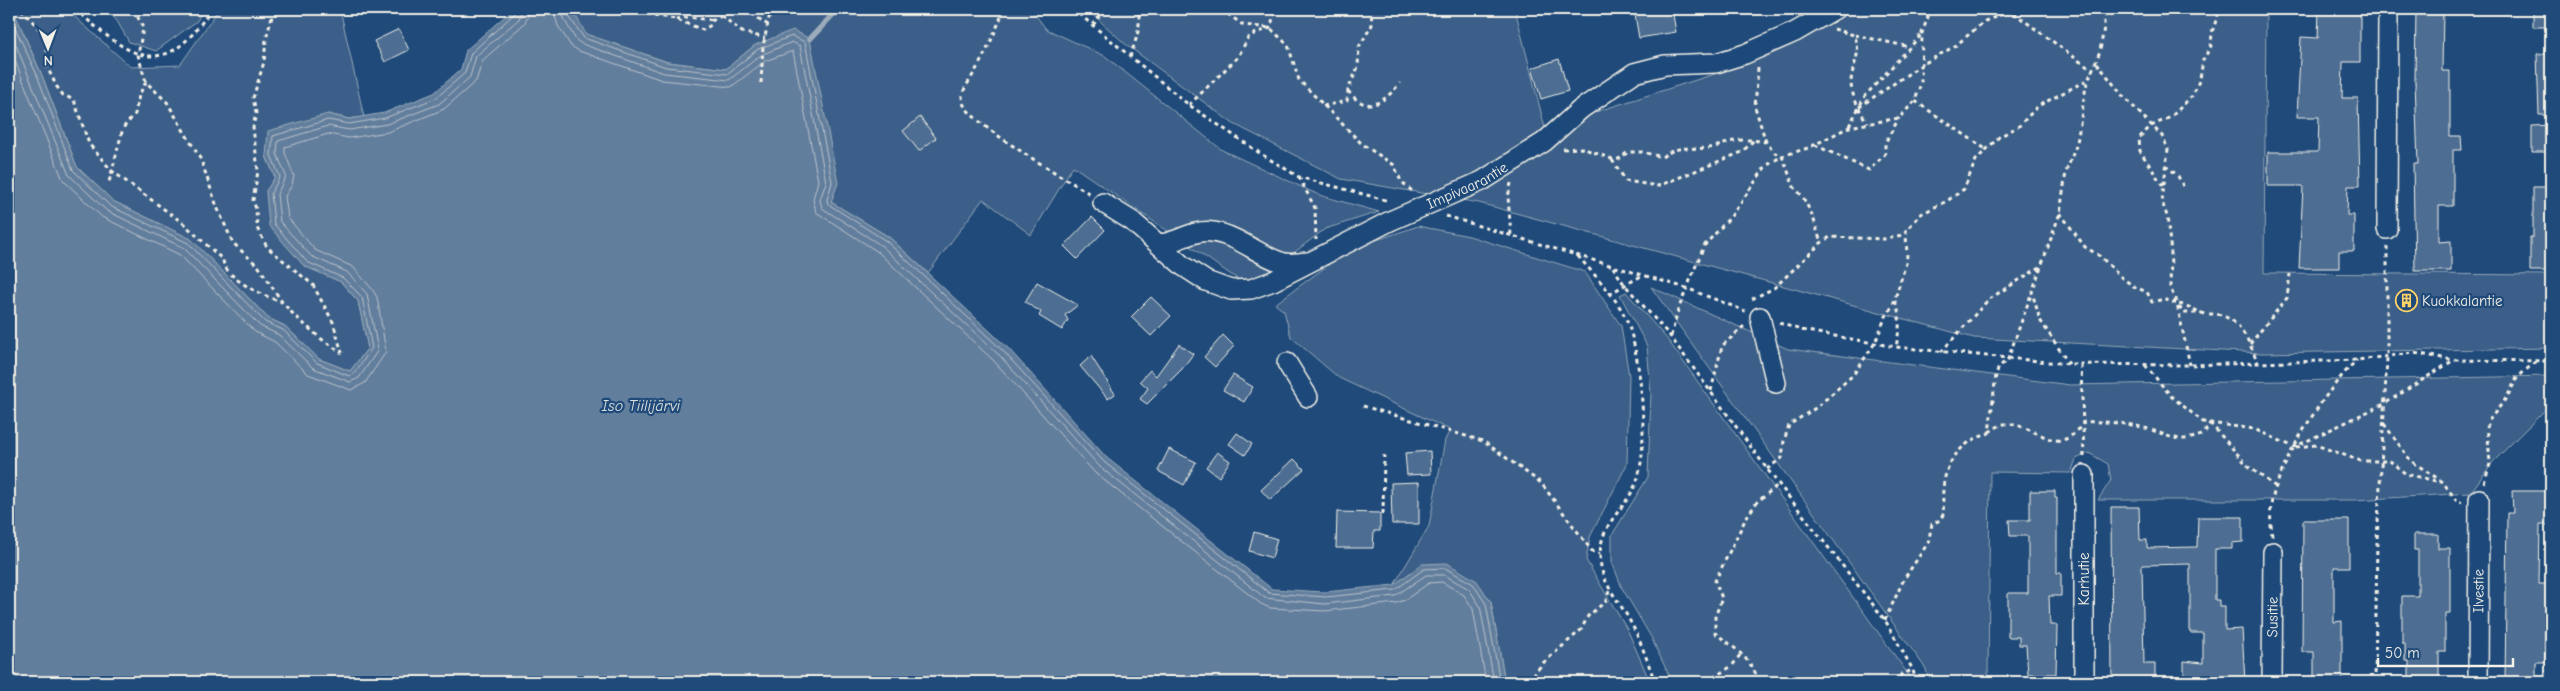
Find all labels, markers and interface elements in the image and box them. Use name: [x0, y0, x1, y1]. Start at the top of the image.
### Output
north arrow: [22, 22, 72, 72]
text: N: [44, 52, 53, 69]
street label: Impivaarantie: [1424, 158, 1511, 213]
building icon: Kuokkalantie: [2394, 289, 2418, 313]
place label: Kuokkalantie: [2422, 292, 2503, 310]
water label: Iso Tiilijärvi: [601, 397, 681, 415]
street label: Karhutie: [2075, 552, 2093, 606]
street label: Ilvestie: [2469, 568, 2488, 613]
street label: Susitie: [2263, 596, 2282, 637]
scale bar: [2378, 636, 2512, 668]
text: 50 m: [2385, 644, 2420, 662]

